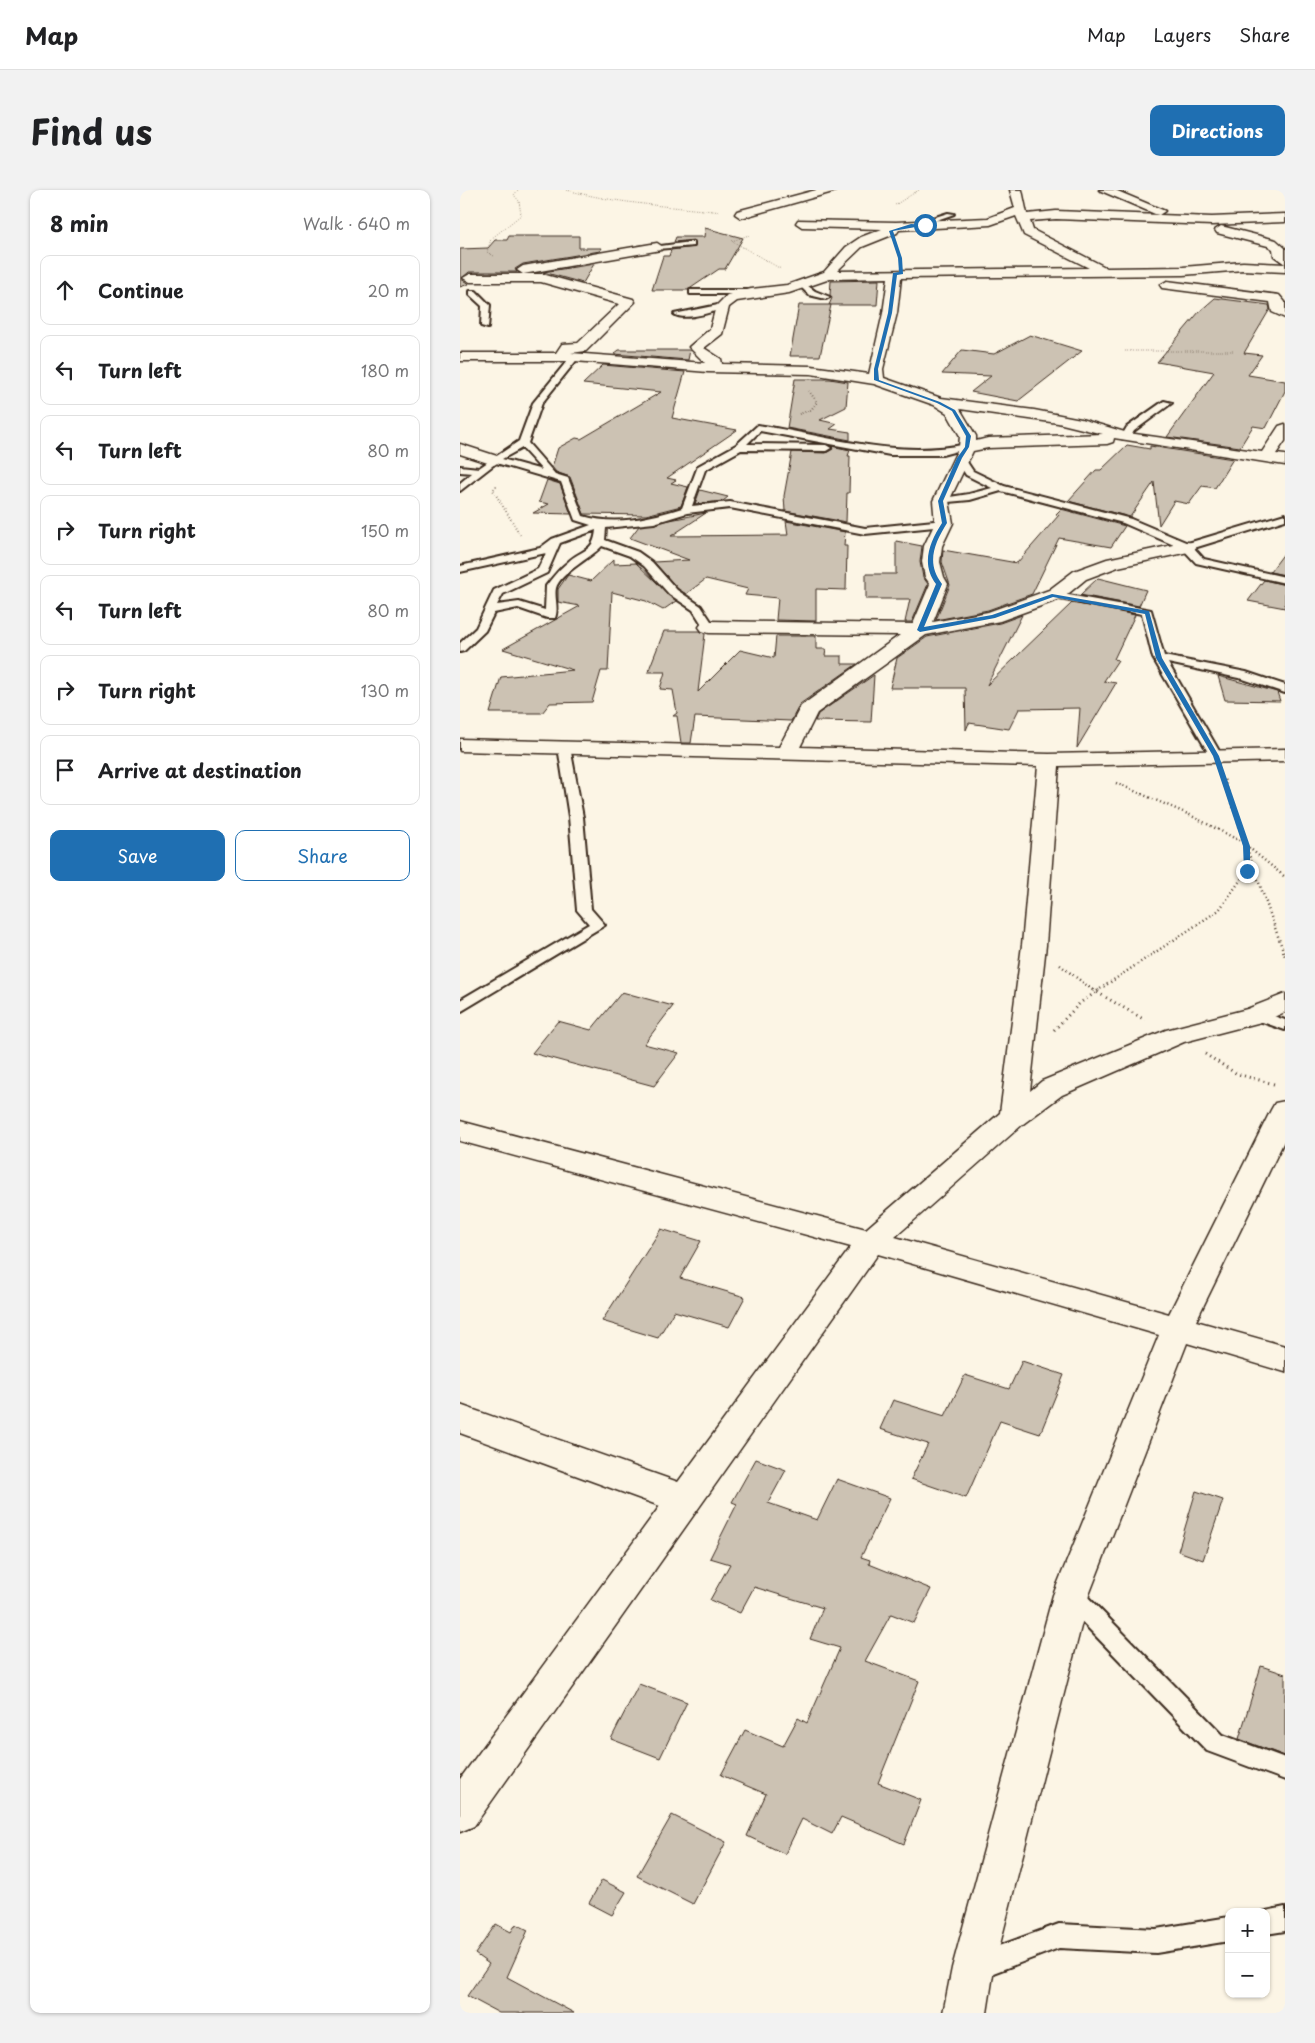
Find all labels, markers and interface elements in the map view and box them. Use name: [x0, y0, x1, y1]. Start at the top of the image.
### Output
text: Map: [25, 17, 78, 53]
text: Map: [1087, 21, 1126, 48]
text: Layers: [1154, 21, 1211, 48]
text: Share: [1239, 21, 1290, 48]
text: Find us: [30, 104, 152, 157]
button: Directions: [1150, 105, 1285, 156]
text: 8 min: [50, 207, 109, 239]
text: Walk · 640 m: [303, 211, 410, 235]
route start: [914, 214, 937, 237]
icon: ahead: [51, 276, 79, 304]
text: Continue: [98, 276, 184, 304]
text: 20 m: [368, 278, 409, 302]
icon: left: [51, 356, 79, 384]
text: Turn left: [98, 356, 182, 384]
text: 180 m: [361, 358, 409, 382]
icon: left: [51, 436, 79, 464]
text: Turn left: [98, 436, 182, 464]
text: 80 m: [367, 438, 409, 462]
icon: right: [51, 516, 79, 544]
text: Turn right: [98, 516, 196, 544]
text: 150 m: [361, 518, 409, 542]
icon: left: [51, 596, 79, 624]
text: Turn left: [98, 596, 182, 624]
text: 80 m: [367, 598, 409, 622]
icon: right: [51, 676, 79, 704]
text: Turn right: [98, 676, 196, 704]
text: 130 m: [361, 678, 409, 702]
icon: arrive: [51, 756, 79, 784]
text: Arrive at destination: [98, 756, 302, 784]
button: Save: [50, 830, 225, 881]
button: Share: [235, 830, 410, 881]
route end: [1236, 860, 1259, 883]
map controls: [1225, 1908, 1270, 1998]
button: +: [1225, 1908, 1270, 1953]
button: −: [1225, 1953, 1270, 1998]

